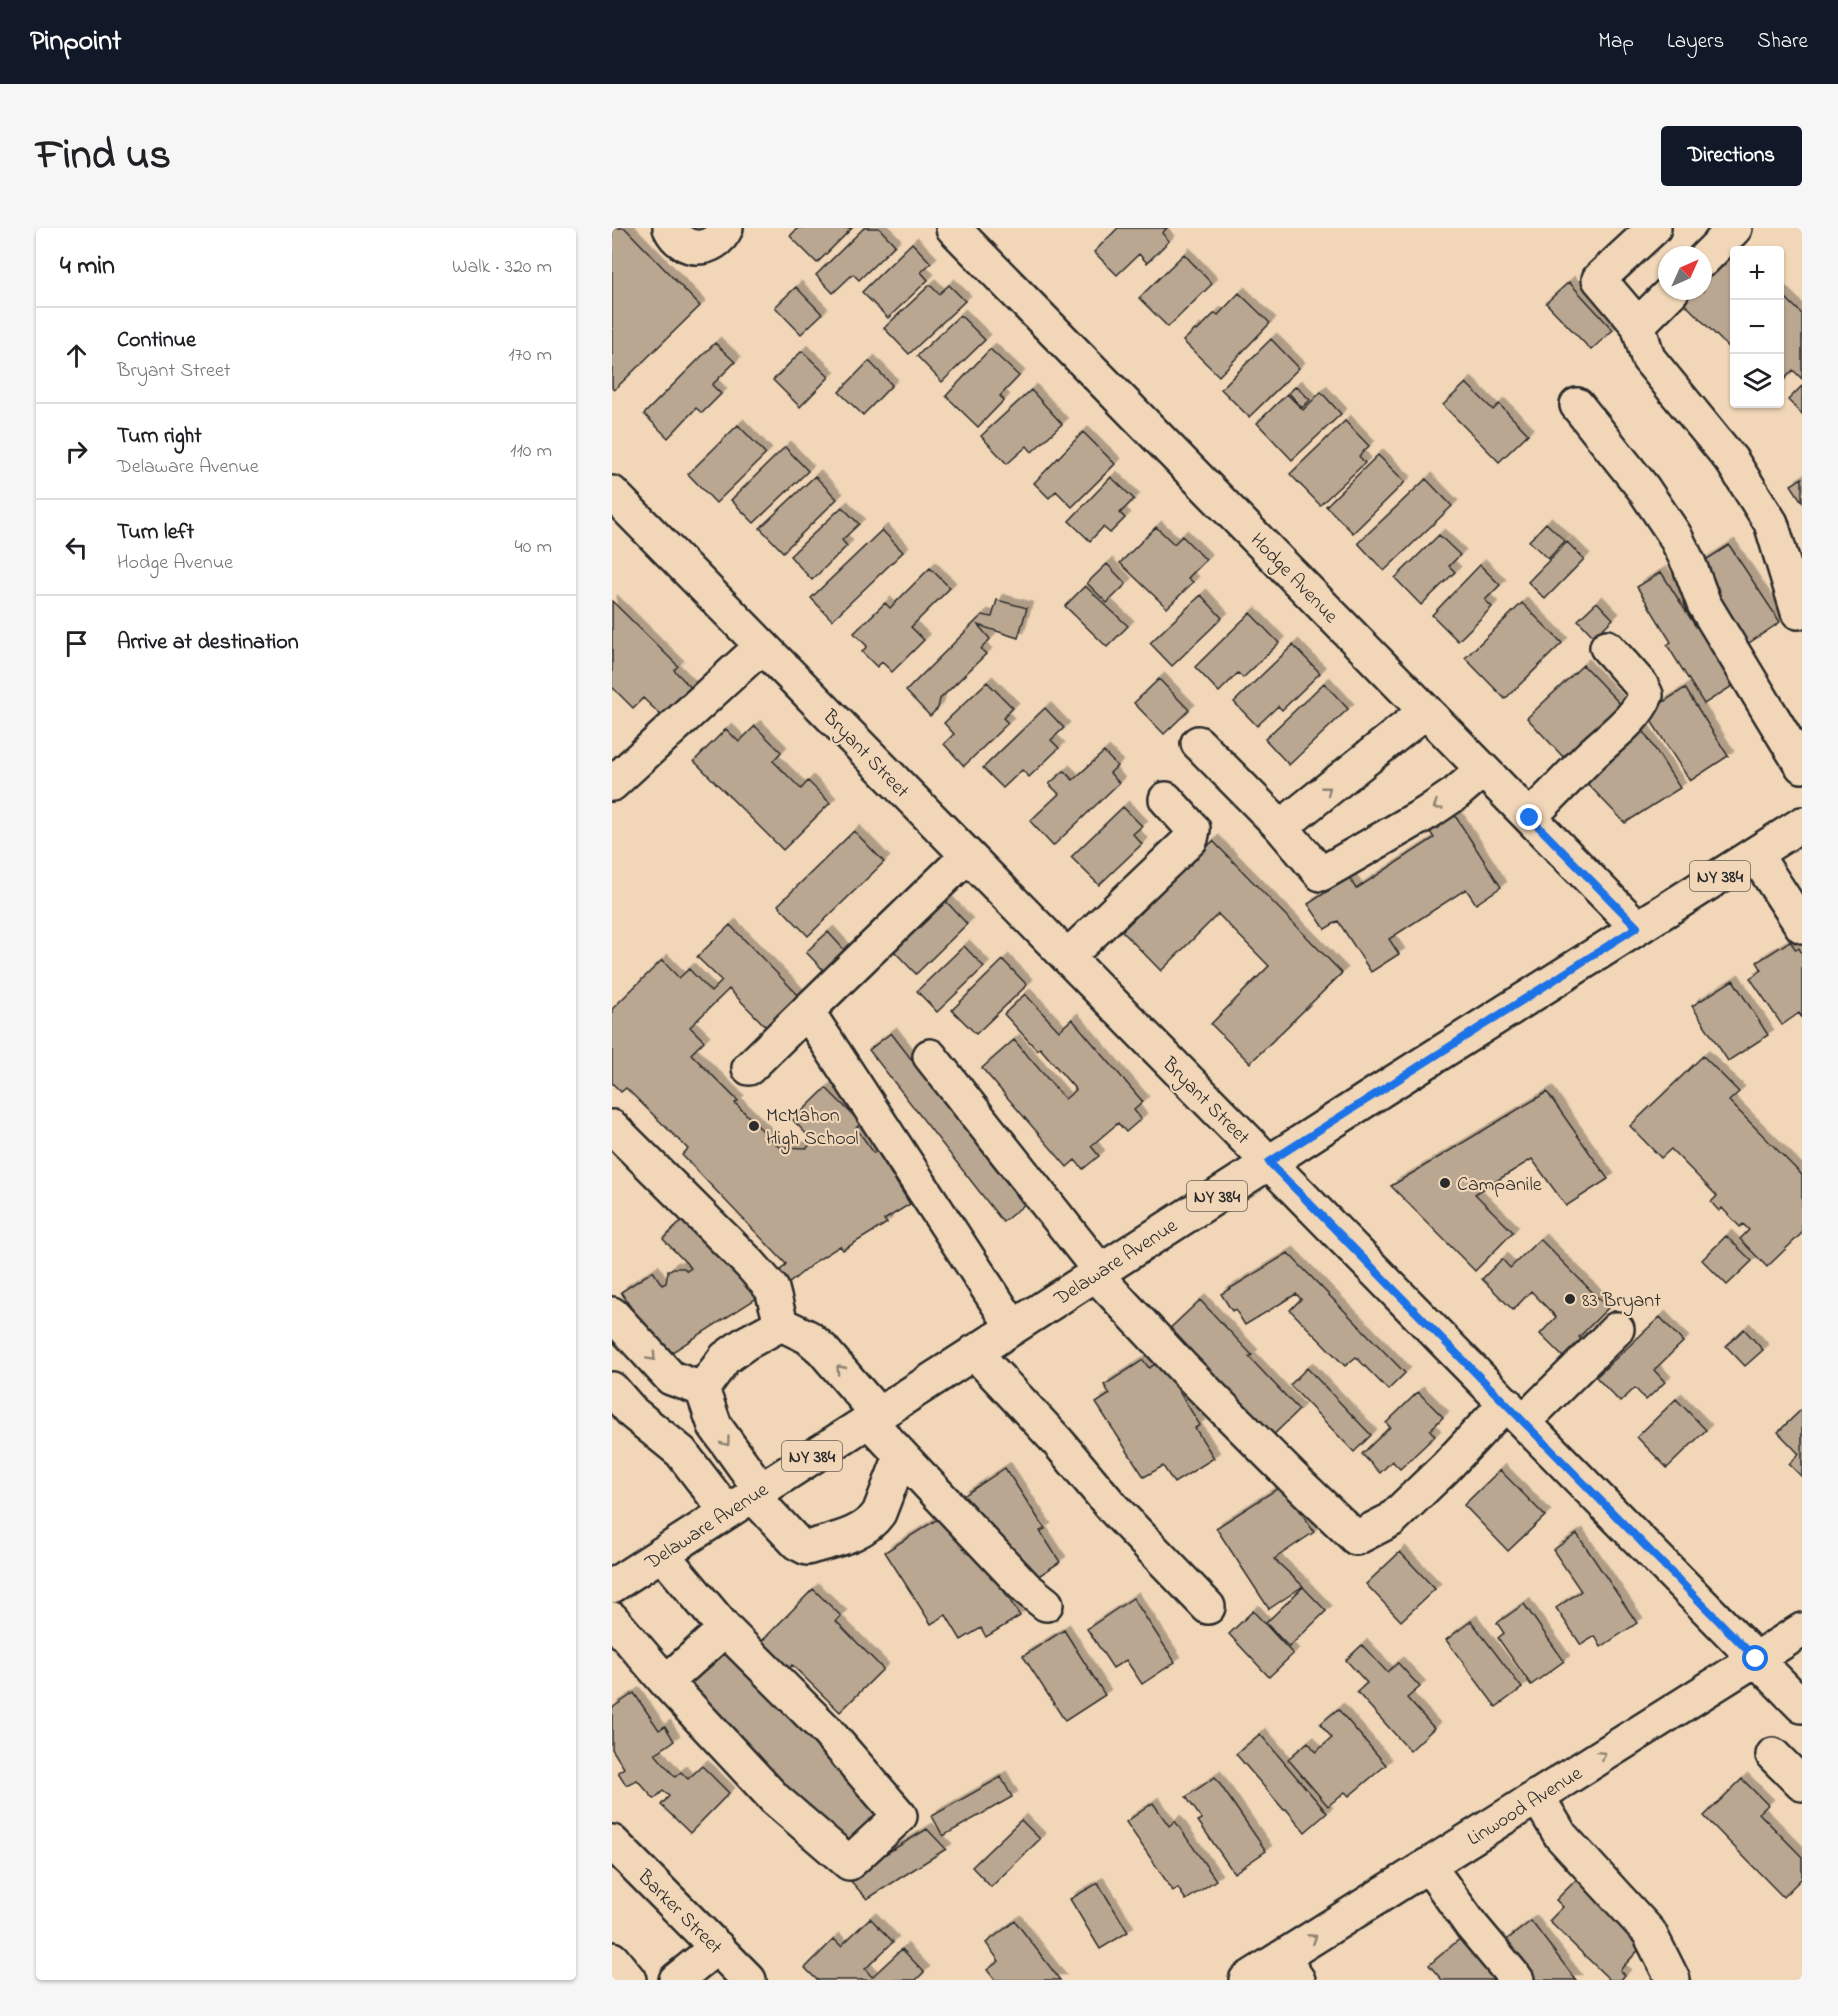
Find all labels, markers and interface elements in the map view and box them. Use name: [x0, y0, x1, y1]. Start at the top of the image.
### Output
text: Pinpoint: [30, 22, 121, 63]
text: Map: [1598, 27, 1634, 57]
text: Layers: [1667, 27, 1724, 57]
text: Share: [1757, 27, 1808, 57]
text: Find us: [36, 126, 171, 187]
button: Directions: [1661, 126, 1802, 186]
north arrow: [1658, 246, 1712, 300]
map controls: [1730, 246, 1784, 408]
button: +: [1730, 246, 1784, 300]
text: 4 min: [60, 248, 115, 286]
text: Walk · 320 m: [452, 253, 552, 282]
button: −: [1730, 300, 1784, 354]
text: Continue: [117, 325, 196, 357]
icon: ahead: [60, 339, 93, 372]
text: 170 m: [508, 341, 552, 370]
button: layers: [1730, 354, 1784, 408]
text: Bryant Street: [117, 357, 231, 386]
text: Turn right: [117, 421, 202, 453]
icon: right: [60, 435, 93, 468]
text: 110 m: [510, 437, 552, 466]
text: Delaware Avenue: [117, 453, 259, 482]
text: Turn left: [117, 517, 194, 549]
street label: Hodge Avenue: [1242, 527, 1344, 631]
icon: left: [60, 531, 93, 564]
text: 40 m: [515, 533, 552, 562]
text: Hodge Avenue: [117, 549, 233, 578]
icon: arrive: [60, 627, 93, 660]
text: Arrive at destination: [117, 627, 299, 659]
street label: Bryant Street: [815, 703, 915, 806]
one-way arrow: [1320, 787, 1331, 798]
one-way arrow: [1433, 799, 1444, 810]
route end: [1516, 804, 1542, 830]
road number: NY 384: [1690, 861, 1750, 891]
street label: Bryant Street: [1154, 1051, 1256, 1152]
place label: McMahon High School: [766, 1102, 859, 1155]
marker: McMahon High School: [747, 1119, 761, 1133]
place label: Campanile: [1457, 1171, 1542, 1200]
marker: Campanile: [1438, 1176, 1452, 1190]
road number: NY 384: [1187, 1181, 1247, 1211]
street label: Delaware Avenue: [1048, 1212, 1184, 1314]
place label: 83 Bryant: [1582, 1287, 1661, 1316]
marker: 83 Bryant: [1563, 1292, 1577, 1306]
one-way arrow: [645, 1350, 656, 1361]
one-way arrow: [836, 1366, 847, 1376]
one-way arrow: [719, 1435, 730, 1446]
road number: NY 384: [782, 1441, 842, 1471]
street label: Delaware Avenue: [639, 1476, 775, 1578]
route start: [1742, 1645, 1768, 1671]
one-way arrow: [1595, 1751, 1606, 1762]
street label: Linwood Avenue: [1462, 1760, 1588, 1854]
street label: Barker Street: [629, 1863, 728, 1962]
one-way arrow: [1307, 1933, 1317, 1945]

